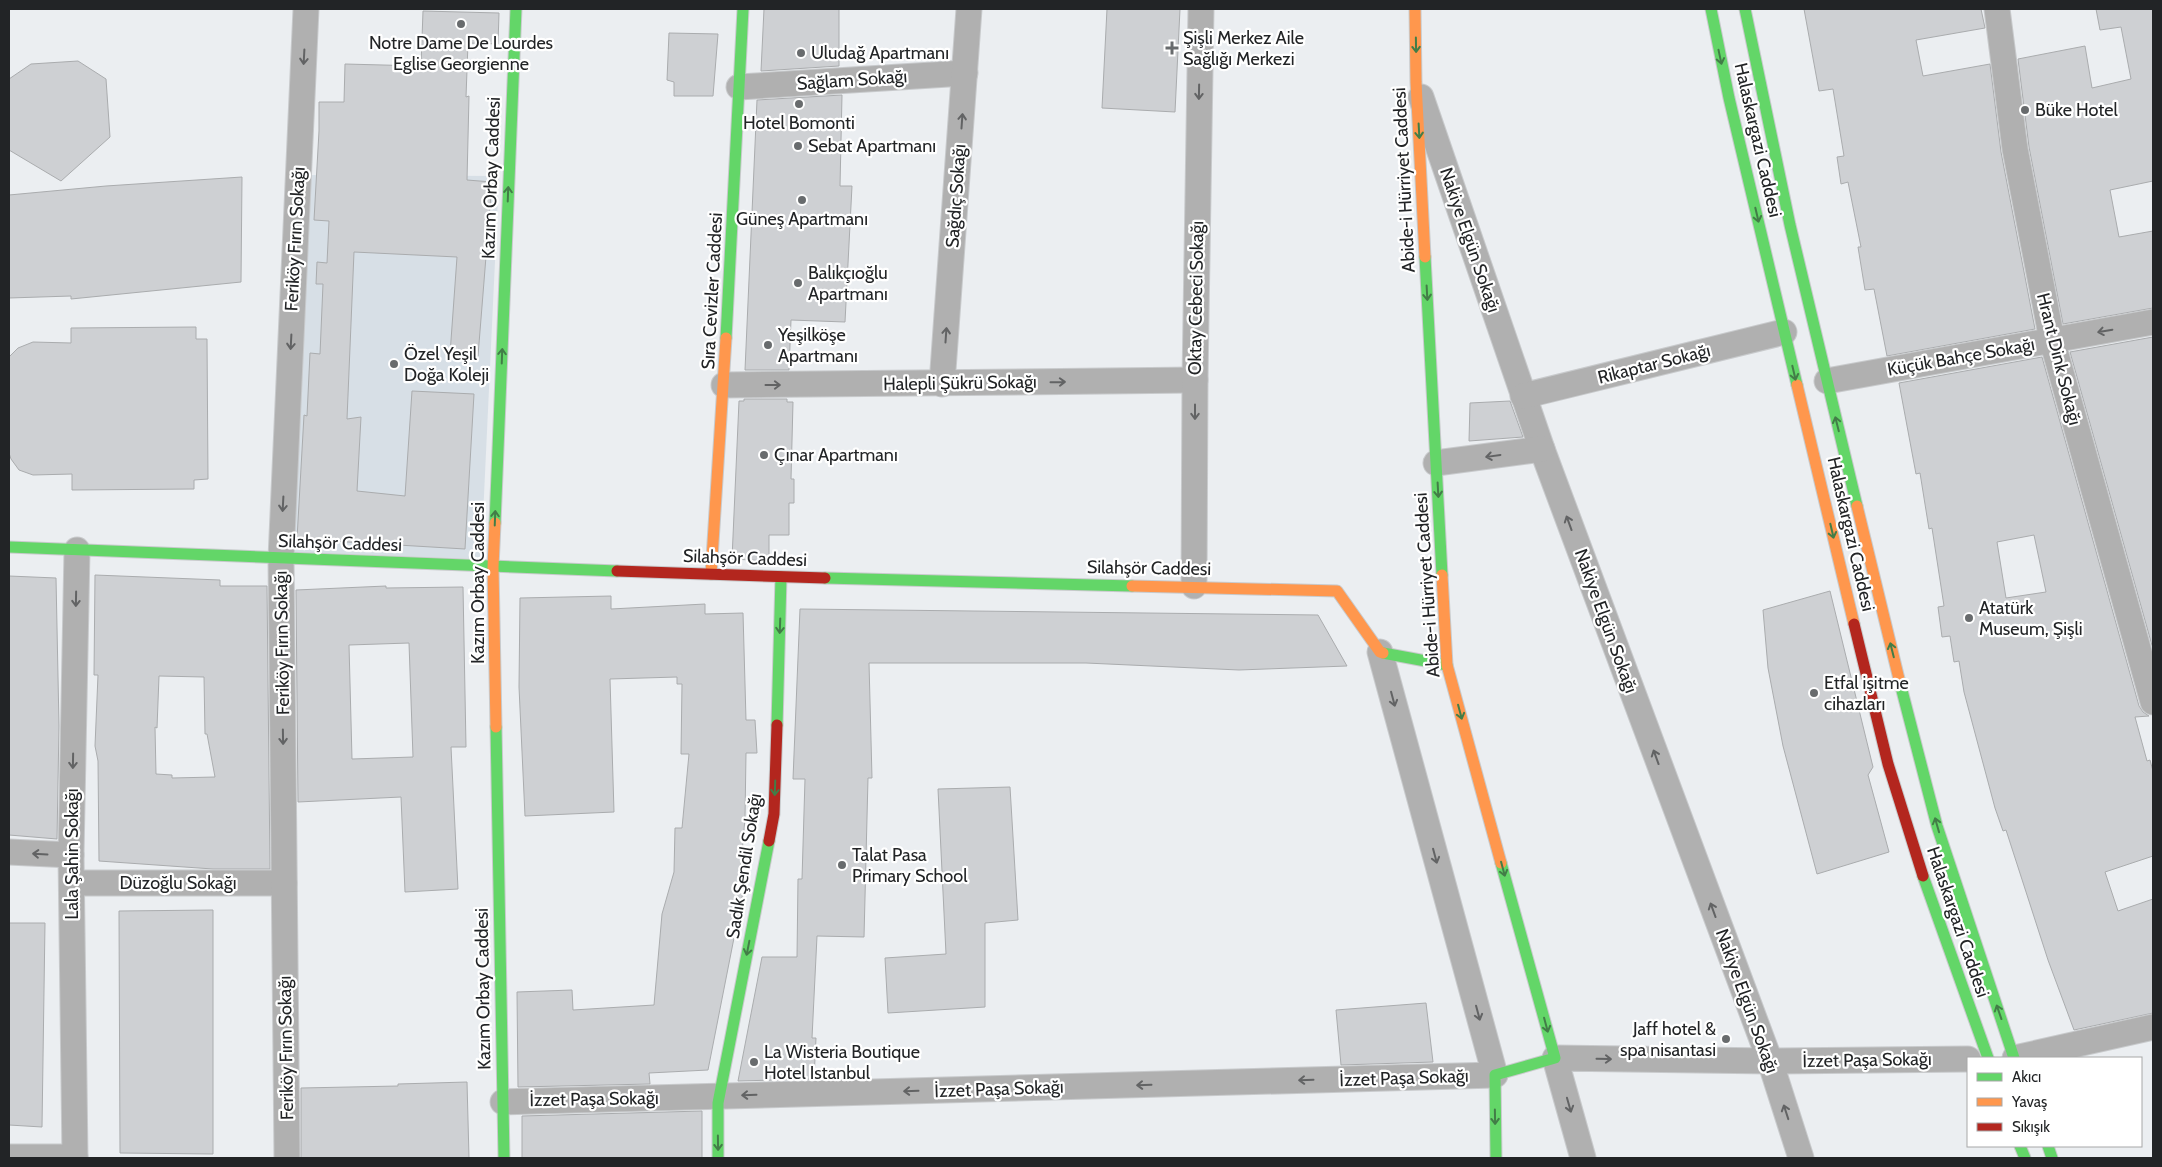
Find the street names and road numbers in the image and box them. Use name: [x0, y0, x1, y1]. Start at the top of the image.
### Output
street label: Halaskargazi Caddesi: [1730, 61, 1786, 219]
street label: Sağlam Sokağı: [796, 65, 908, 95]
street label: Abide-i Hürriyet Caddesi: [1388, 87, 1420, 273]
street label: Kazım Orbay Caddesi: [477, 97, 505, 259]
street label: Sağdıç Sokağı: [941, 143, 971, 249]
street label: Nakiye Elgün Sokağı: [1435, 165, 1505, 315]
street label: Feriköy Fırın Sokağı: [280, 166, 310, 312]
street label: Sıra Cevizler Caddesi: [697, 212, 727, 370]
street label: Oktay Cebeci Sokağı: [1184, 221, 1208, 375]
street label: Hrant Dink Sokağı: [2032, 291, 2086, 427]
street label: Küçük Bahçe Sokağı: [1886, 333, 2036, 381]
street label: Rikaptar Sokağı: [1595, 339, 1713, 389]
street label: Halepli Şükrü Sokağı: [883, 371, 1037, 395]
street label: Halaskargazi Caddesi: [1823, 455, 1879, 613]
street label: Abide-i Hürriyet Caddesi: [1410, 492, 1444, 678]
street label: Kazım Orbay Caddesi: [467, 502, 489, 664]
street label: Silahşör Caddesi: [278, 530, 402, 556]
street label: Silahşör Caddesi: [683, 545, 807, 571]
street label: Nakiye Elgün Sokağı: [1570, 546, 1642, 696]
street label: Silahşör Caddesi: [1087, 556, 1211, 580]
street label: Feriköy Fırın Sokağı: [270, 571, 294, 715]
street label: Lala Şahin Sokağı: [61, 788, 83, 920]
street label: Sadık Şendil Sokağı: [722, 792, 766, 940]
street label: Halaskargazi Caddesi: [1922, 844, 1994, 1000]
street label: Düzoğlu Sokağı: [119, 872, 237, 894]
street label: Kazım Orbay Caddesi: [471, 908, 495, 1070]
street label: Nakiye Elgün Sokağı: [1711, 926, 1783, 1076]
street label: Feriköy Fırın Sokağı: [274, 976, 298, 1120]
street label: İzzet Paşa Sokağı: [1802, 1048, 1932, 1072]
street label: İzzet Paşa Sokağı: [1339, 1065, 1469, 1091]
street label: İzzet Paşa Sokağı: [934, 1076, 1064, 1102]
street label: İzzet Paşa Sokağı: [529, 1087, 659, 1111]

